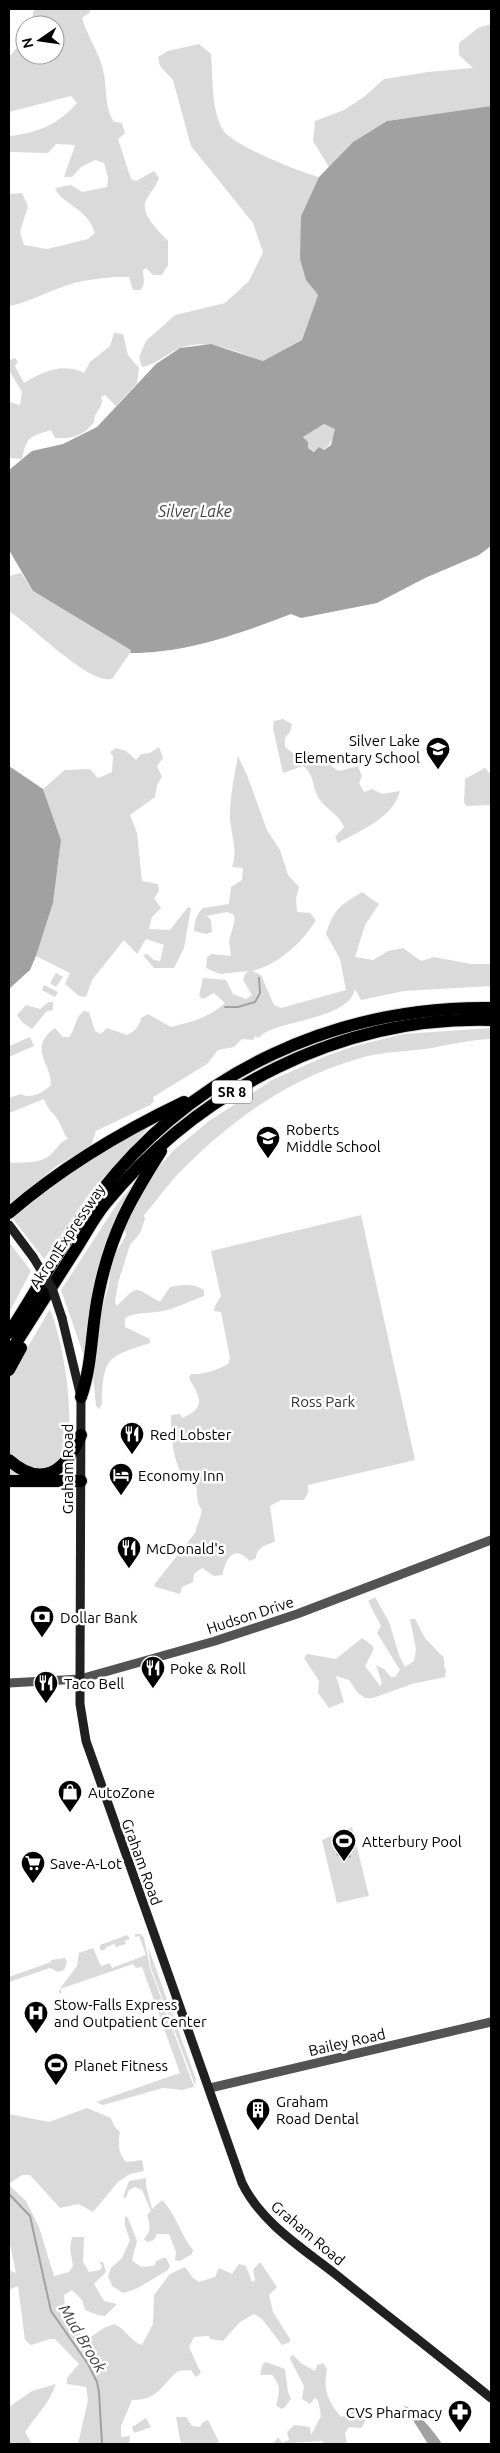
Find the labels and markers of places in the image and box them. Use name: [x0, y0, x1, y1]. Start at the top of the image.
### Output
place label: Silver Lake Elementary School: [294, 732, 420, 766]
school or university icon: Silver Lake Elementary School: [425, 736, 451, 770]
place label: Roberts Middle School: [286, 1121, 381, 1155]
school or university icon: Roberts Middle School: [255, 1125, 281, 1159]
restaurant icon: Red Lobster: [119, 1421, 145, 1455]
place label: Red Lobster: [150, 1426, 232, 1443]
hotel icon: Economy Inn: [108, 1462, 134, 1496]
place label: Economy Inn: [138, 1467, 224, 1484]
restaurant icon: McDonald's: [116, 1535, 142, 1569]
place label: McDonald's: [146, 1540, 224, 1557]
bank icon: Dollar Bank: [29, 1604, 55, 1638]
place label: Dollar Bank: [60, 1609, 138, 1626]
restaurant icon: Poke & Roll: [140, 1655, 166, 1689]
place label: Poke & Roll: [170, 1660, 246, 1677]
restaurant icon: Taco Bell: [33, 1670, 59, 1704]
place label: Taco Bell: [64, 1675, 124, 1692]
shop icon: AutoZone: [57, 1779, 83, 1813]
place label: AutoZone: [88, 1784, 155, 1801]
sports icon: Atterbury Pool: [331, 1828, 357, 1862]
place label: Atterbury Pool: [362, 1833, 462, 1850]
supermarket icon: Save-A-Lot: [20, 1850, 46, 1884]
place label: Save-A-Lot: [50, 1855, 122, 1872]
place label: Stow-Falls Express and Outpatient Center: [54, 1996, 207, 2030]
hospital icon: Stow-Falls Express and Outpatient Center: [23, 2000, 49, 2034]
sports icon: Planet Fitness: [43, 2052, 69, 2086]
place label: Planet Fitness: [74, 2057, 168, 2074]
place label: Graham Road Dental: [276, 2093, 359, 2127]
building icon: Graham Road Dental: [245, 2097, 271, 2131]
pharmacy icon: CVS Pharmacy: [447, 2399, 473, 2433]
place label: CVS Pharmacy: [346, 2404, 442, 2421]

